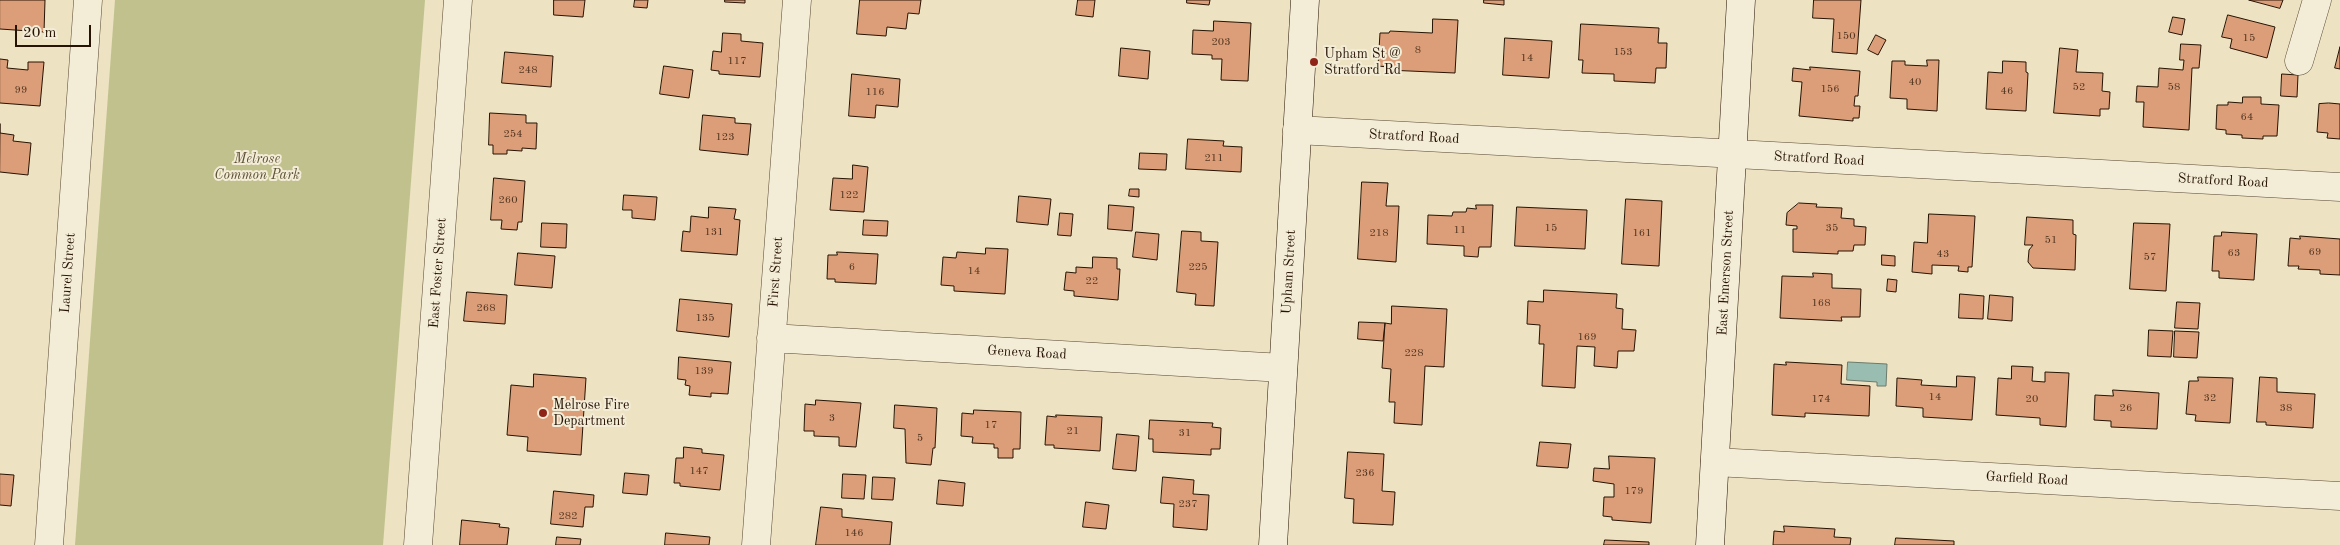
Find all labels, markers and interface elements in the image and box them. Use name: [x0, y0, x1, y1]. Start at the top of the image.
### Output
scale bar: [18, 15, 94, 47]
text: 20 m: [23, 26, 57, 41]
house number: 150: [1836, 29, 1856, 43]
house number: 15: [2243, 31, 2255, 45]
house number: 203: [1211, 35, 1231, 49]
house number: 8: [1415, 43, 1421, 57]
house number: 153: [1613, 45, 1633, 59]
place label: Upham St @ Stratford Rd: [1324, 46, 1401, 78]
house number: 14: [1521, 51, 1533, 65]
house number: 117: [727, 54, 747, 68]
marker: Upham St @ Stratford Rd: [1308, 56, 1320, 68]
house number: 248: [518, 63, 538, 77]
house number: 40: [1909, 75, 1921, 89]
house number: 52: [2073, 80, 2085, 94]
house number: 58: [2168, 80, 2180, 94]
house number: 156: [1820, 82, 1840, 96]
house number: 99: [15, 83, 27, 97]
house number: 46: [2001, 84, 2013, 98]
house number: 116: [865, 85, 885, 99]
house number: 64: [2241, 110, 2253, 124]
street label: Stratford Road: [1368, 126, 1460, 148]
house number: 254: [503, 127, 523, 141]
house number: 123: [715, 130, 735, 144]
street label: Stratford Road: [1773, 148, 1865, 170]
park label: Melrose Common Park: [214, 151, 300, 184]
house number: 211: [1204, 151, 1224, 165]
street label: Stratford Road: [2177, 170, 2269, 192]
house number: 122: [839, 188, 859, 202]
house number: 260: [498, 193, 518, 207]
street label: East Emerson Street: [1714, 210, 1738, 336]
street label: East Foster Street: [426, 217, 450, 329]
house number: 15: [1545, 221, 1557, 235]
house number: 35: [1826, 221, 1838, 235]
house number: 11: [1454, 223, 1466, 237]
house number: 131: [704, 225, 724, 239]
house number: 218: [1369, 226, 1389, 240]
house number: 161: [1632, 226, 1652, 240]
street label: Upham Street: [1278, 229, 1300, 315]
street label: Laurel Street: [57, 232, 79, 314]
house number: 51: [2045, 233, 2057, 247]
street label: First Street: [765, 236, 787, 308]
house number: 69: [2309, 245, 2321, 259]
house number: 63: [2228, 246, 2240, 260]
house number: 43: [1937, 247, 1949, 261]
house number: 57: [2144, 250, 2156, 264]
house number: 6: [849, 260, 855, 274]
house number: 225: [1188, 260, 1208, 274]
house number: 14: [968, 264, 980, 278]
house number: 22: [1086, 274, 1098, 288]
house number: 168: [1811, 296, 1831, 310]
house number: 268: [476, 301, 496, 315]
house number: 135: [695, 311, 715, 325]
house number: 169: [1577, 330, 1597, 344]
street label: Geneva Road: [987, 343, 1067, 363]
house number: 228: [1404, 346, 1424, 360]
house number: 139: [694, 364, 714, 378]
house number: 14: [1929, 390, 1941, 404]
house number: 32: [2204, 391, 2216, 405]
house number: 174: [1811, 392, 1831, 406]
house number: 20: [2026, 392, 2038, 406]
place label: Melrose Fire Department: [553, 397, 629, 430]
house number: 26: [2120, 401, 2132, 415]
house number: 38: [2280, 401, 2292, 415]
marker: Melrose Fire Department: [537, 407, 549, 419]
house number: 3: [829, 411, 835, 425]
house number: 17: [985, 418, 997, 432]
house number: 21: [1067, 424, 1079, 438]
house number: 31: [1179, 426, 1191, 440]
house number: 5: [917, 431, 923, 445]
house number: 147: [689, 464, 709, 478]
house number: 236: [1355, 466, 1375, 480]
street label: Garfield Road: [1985, 468, 2069, 490]
house number: 179: [1624, 484, 1644, 498]
house number: 237: [1178, 497, 1198, 511]
house number: 282: [558, 509, 578, 523]
house number: 146: [844, 526, 864, 540]

